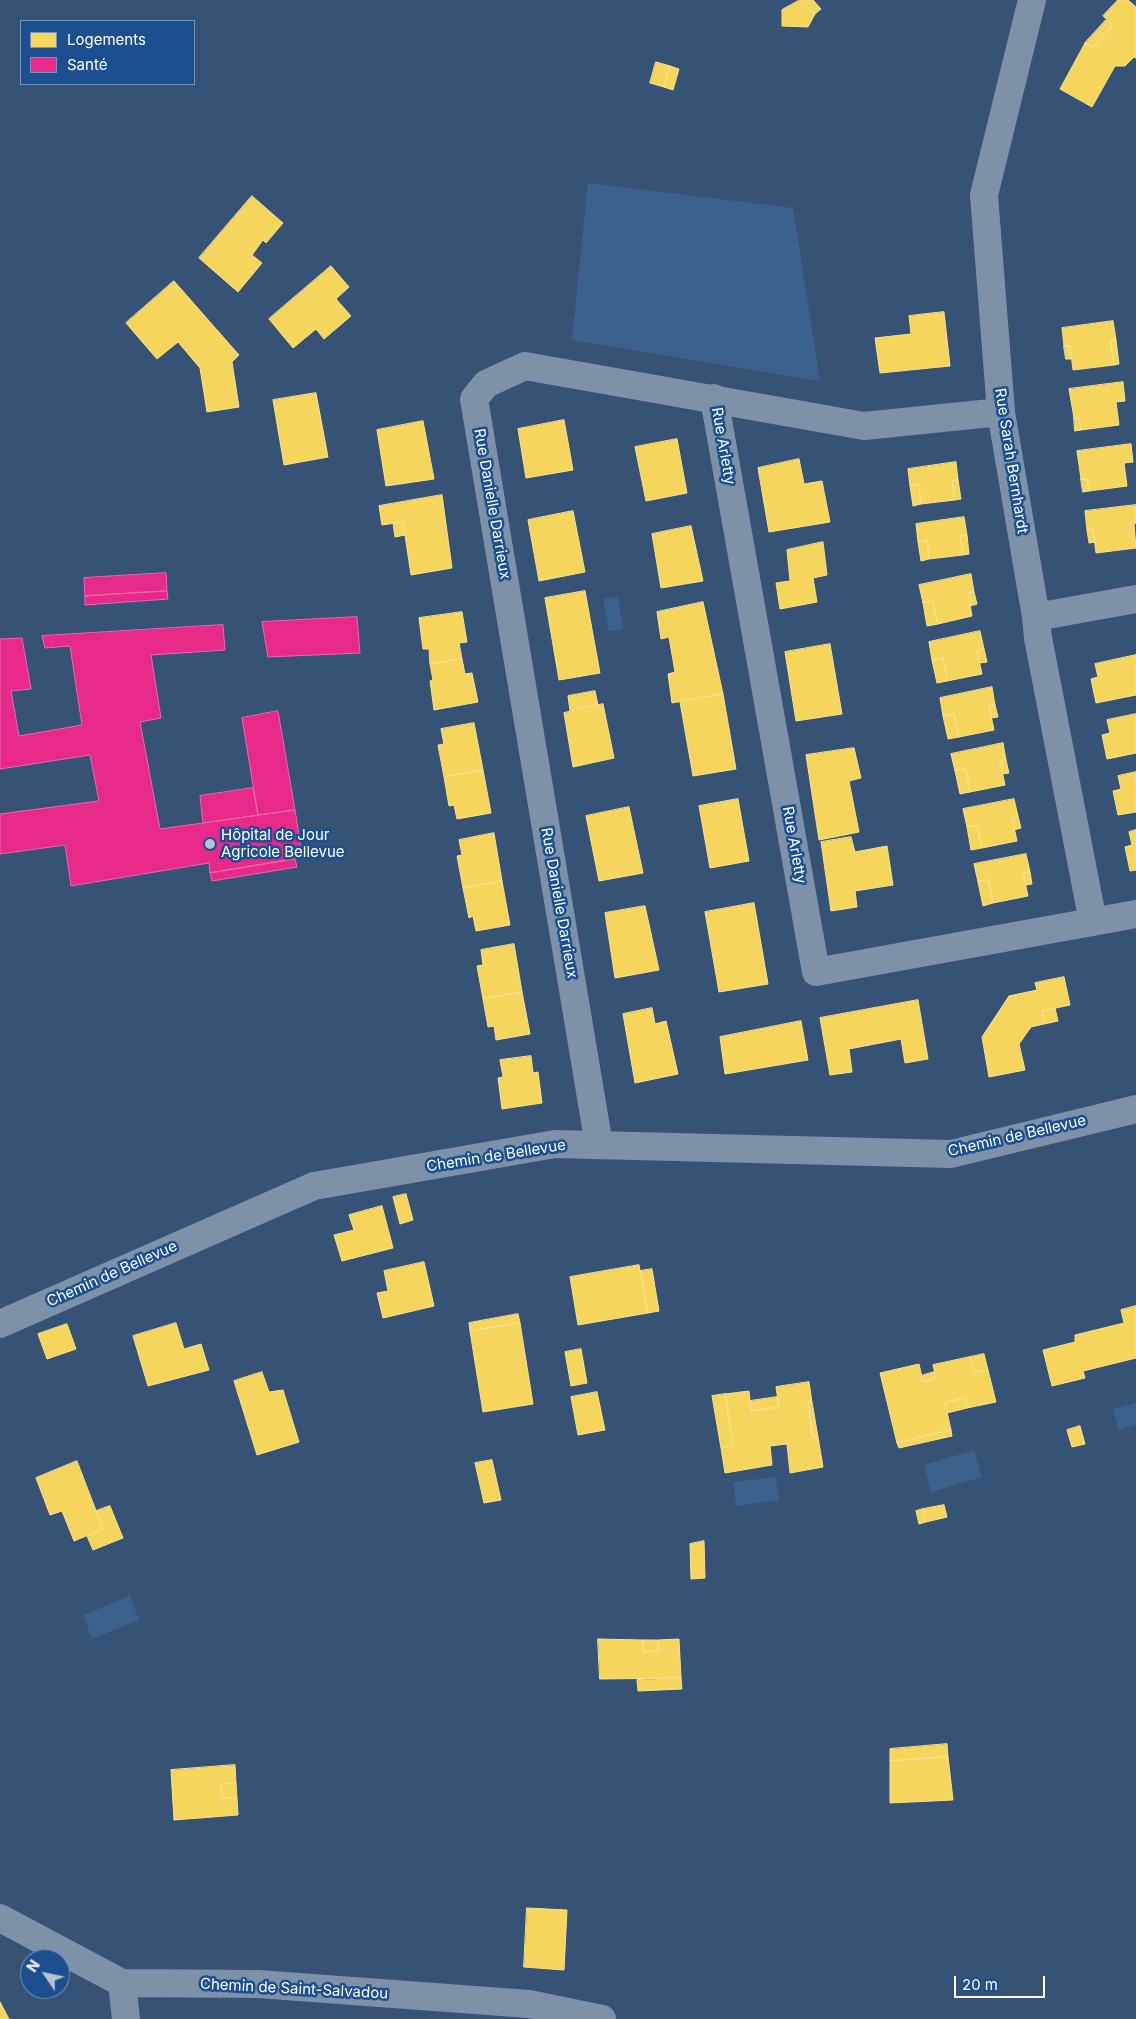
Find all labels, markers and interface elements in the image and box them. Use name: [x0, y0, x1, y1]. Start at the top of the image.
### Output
legend: [20, 20, 195, 85]
text: Logements: [67, 30, 146, 49]
text: Santé: [67, 55, 107, 74]
street label: Rue Sarah Bernhardt: [991, 387, 1031, 535]
street label: Rue Arletty: [707, 406, 739, 486]
street label: Rue Danielle Darrieux: [470, 427, 514, 581]
street label: Rue Arletty: [778, 805, 810, 885]
place label: Hôpital de Jour Agricole Bellevue: [221, 826, 345, 861]
street label: Rue Danielle Darrieux: [537, 826, 581, 980]
marker: Hôpital de Jour Agricole Bellevue: [203, 837, 217, 851]
street label: Chemin de Bellevue: [946, 1111, 1088, 1161]
street label: Chemin de Bellevue: [425, 1136, 567, 1176]
street label: Chemin de Bellevue: [44, 1237, 180, 1311]
north arrow: [20, 1949, 70, 1999]
text: N: [23, 1957, 43, 1975]
scale bar: [956, 1966, 1047, 1998]
street label: Chemin de Saint-Salvadou: [200, 1975, 388, 2003]
text: 20 m: [962, 1975, 998, 1994]

